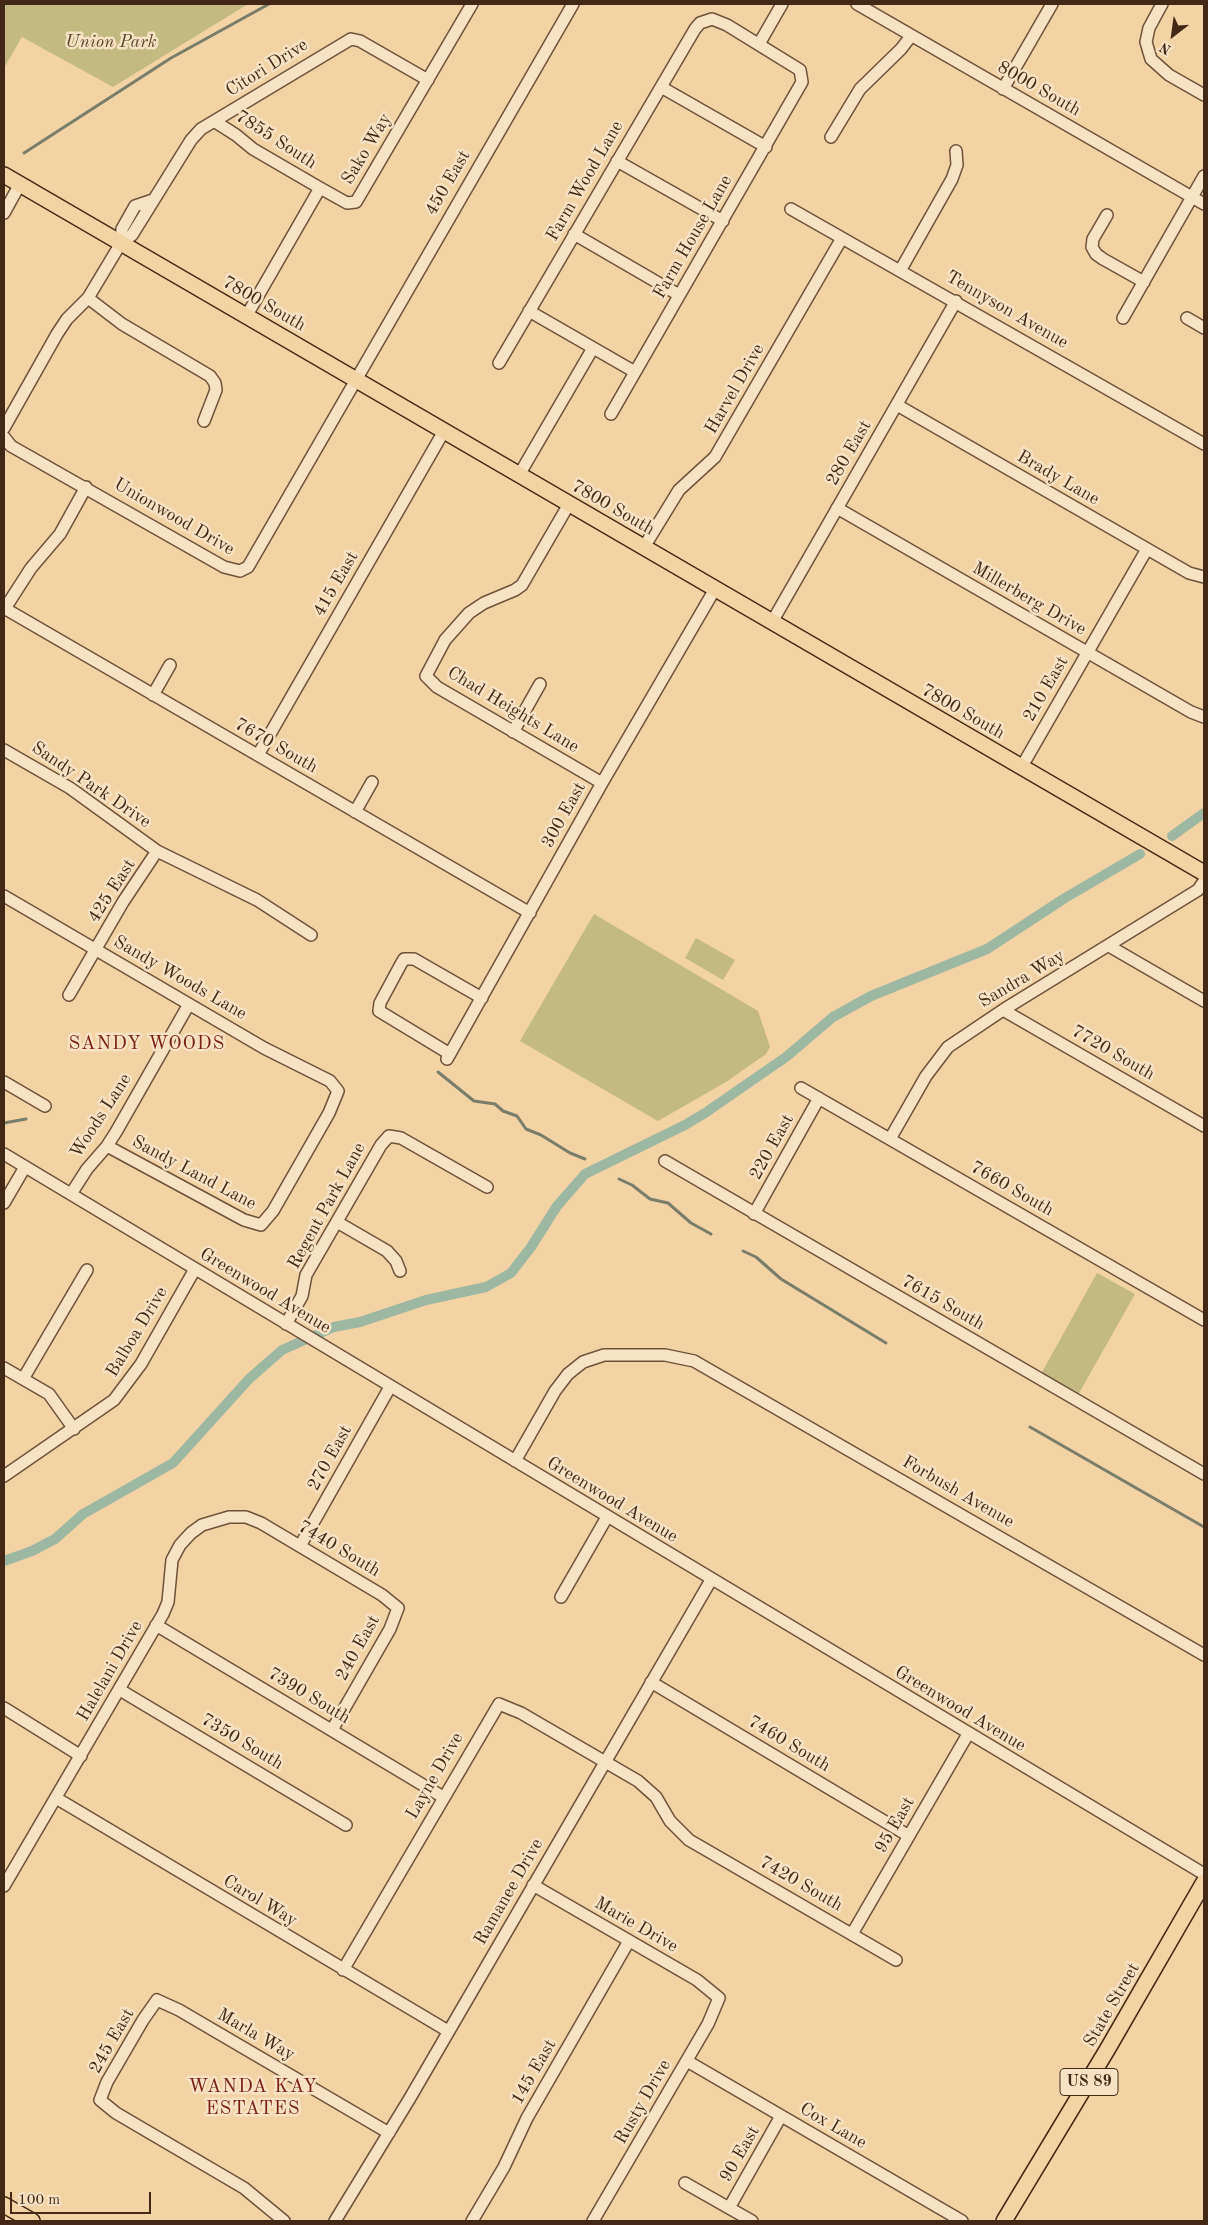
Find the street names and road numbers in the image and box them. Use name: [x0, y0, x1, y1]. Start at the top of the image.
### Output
street label: Citori Drive: [222, 34, 312, 102]
street label: 8000 South: [994, 56, 1084, 122]
street label: 7855 South: [231, 106, 321, 174]
street label: Sako Way: [337, 109, 397, 189]
street label: Farm Wood Lane: [542, 117, 628, 245]
street label: 450 East: [421, 147, 475, 219]
street label: Farm House Lane: [649, 171, 737, 303]
street label: Tennyson Avenue: [942, 266, 1072, 354]
street label: 7800 South: [219, 271, 309, 337]
street label: Harvel Drive: [701, 340, 769, 438]
street label: 280 East: [822, 417, 876, 489]
street label: Brady Lane: [1013, 446, 1103, 510]
street label: Unionwood Drive: [110, 474, 238, 560]
street label: 7800 South: [568, 475, 658, 541]
street label: 415 East: [309, 548, 363, 620]
street label: Millerberg Drive: [968, 558, 1090, 640]
street label: 210 East: [1019, 653, 1073, 725]
street label: Chad Heights Lane: [443, 662, 583, 758]
street label: 7800 South: [918, 679, 1008, 745]
street label: 7670 South: [231, 713, 321, 779]
street label: Sandy Park Drive: [27, 737, 155, 833]
street label: 300 East: [537, 778, 591, 852]
street label: 425 East: [83, 855, 141, 927]
street label: Sandy Woods Lane: [110, 931, 250, 1025]
street label: Sandra Way: [975, 945, 1069, 1013]
street label: 7720 South: [1068, 1020, 1158, 1086]
street label: Woods Lane: [66, 1070, 136, 1162]
street label: 220 East: [745, 1110, 799, 1184]
street label: Sandy Land Lane: [128, 1131, 260, 1215]
street label: Regent Park Lane: [283, 1139, 371, 1273]
street label: 7660 South: [967, 1156, 1057, 1222]
street label: Greenwood Avenue: [195, 1243, 335, 1339]
street label: 7615 South: [898, 1270, 988, 1336]
street label: Balboa Drive: [102, 1283, 172, 1381]
street label: 270 East: [303, 1421, 357, 1495]
street label: Forbush Avenue: [898, 1451, 1018, 1533]
street label: Greenwood Avenue: [542, 1452, 682, 1548]
street label: 7440 South: [294, 1516, 384, 1582]
street label: 240 East: [331, 1611, 385, 1685]
street label: Halelani Drive: [72, 1617, 148, 1725]
street label: Greenwood Avenue: [890, 1661, 1030, 1757]
street label: 7390 South: [264, 1663, 354, 1729]
street label: 7350 South: [197, 1709, 287, 1775]
street label: 7460 South: [744, 1711, 834, 1777]
street label: Layne Drive: [402, 1729, 468, 1823]
street label: 95 East: [870, 1793, 920, 1857]
street label: Ramanee Drive: [470, 1835, 548, 1949]
street label: 7420 South: [756, 1851, 846, 1917]
street label: Carol Way: [219, 1870, 301, 1932]
street label: Marie Drive: [590, 1892, 682, 1958]
street label: State Street: [1079, 1959, 1145, 2051]
street label: Marla Way: [213, 2004, 299, 2066]
street label: 245 East: [85, 2005, 139, 2077]
street label: 145 East: [507, 2036, 561, 2108]
street label: Rusty Drive: [610, 2056, 676, 2148]
road number: US 89: [1060, 2068, 1118, 2096]
street label: Cox Lane: [796, 2098, 870, 2154]
street label: 90 East: [715, 2122, 765, 2186]

